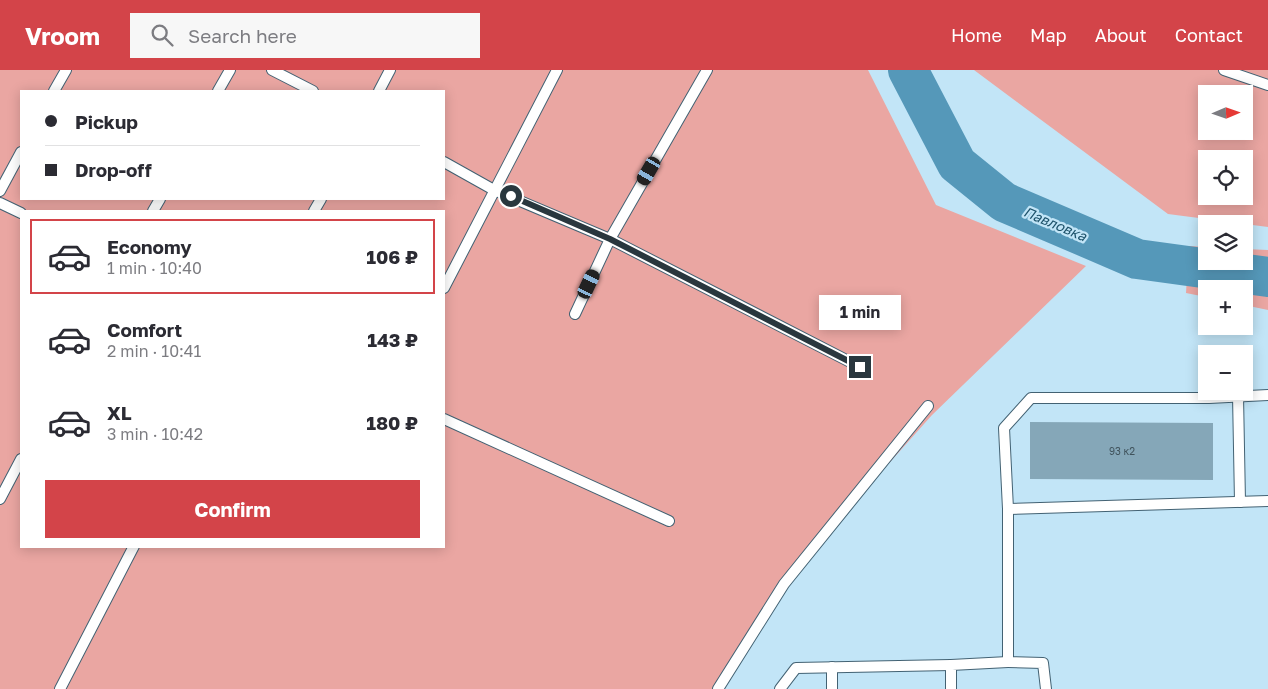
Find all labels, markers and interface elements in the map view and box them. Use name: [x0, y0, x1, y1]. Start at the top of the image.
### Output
search box: [130, 13, 480, 58]
text: Vroom: [25, 21, 100, 50]
icon: search: [148, 21, 176, 49]
text: Search here: [188, 24, 297, 47]
text: Home: [951, 24, 1002, 46]
text: Map: [1030, 24, 1067, 46]
text: About: [1095, 24, 1147, 46]
text: Contact: [1175, 24, 1243, 46]
north arrow: [1198, 85, 1252, 140]
map controls: [1198, 85, 1253, 400]
text: Pickup: [75, 110, 138, 133]
button: locate: [1198, 150, 1253, 205]
car: [635, 154, 662, 188]
text: Drop-off: [75, 158, 152, 181]
route start: [500, 185, 522, 207]
water label: Павловка: [1021, 203, 1090, 245]
button: layers: [1198, 215, 1253, 270]
icon: car: [47, 234, 92, 279]
text: Economy: [107, 235, 192, 258]
text: 106 ₽: [366, 245, 418, 268]
text: 1 min · 10:40: [107, 258, 202, 278]
car: [575, 267, 602, 301]
button: +: [1198, 280, 1253, 335]
callout: 1 min: [819, 294, 901, 330]
text: 1 min: [840, 302, 880, 322]
icon: car: [47, 317, 92, 362]
text: Comfort: [107, 318, 182, 341]
text: 143 ₽: [367, 328, 418, 351]
text: 2 min · 10:41: [107, 341, 201, 361]
button: −: [1198, 345, 1253, 400]
route end: [849, 356, 871, 378]
icon: car: [47, 400, 92, 445]
text: XL: [107, 401, 132, 424]
text: 180 ₽: [366, 411, 418, 434]
text: 3 min · 10:42: [107, 424, 203, 444]
house number: 93 к2: [1109, 445, 1135, 457]
button: Confirm: [45, 480, 420, 538]

